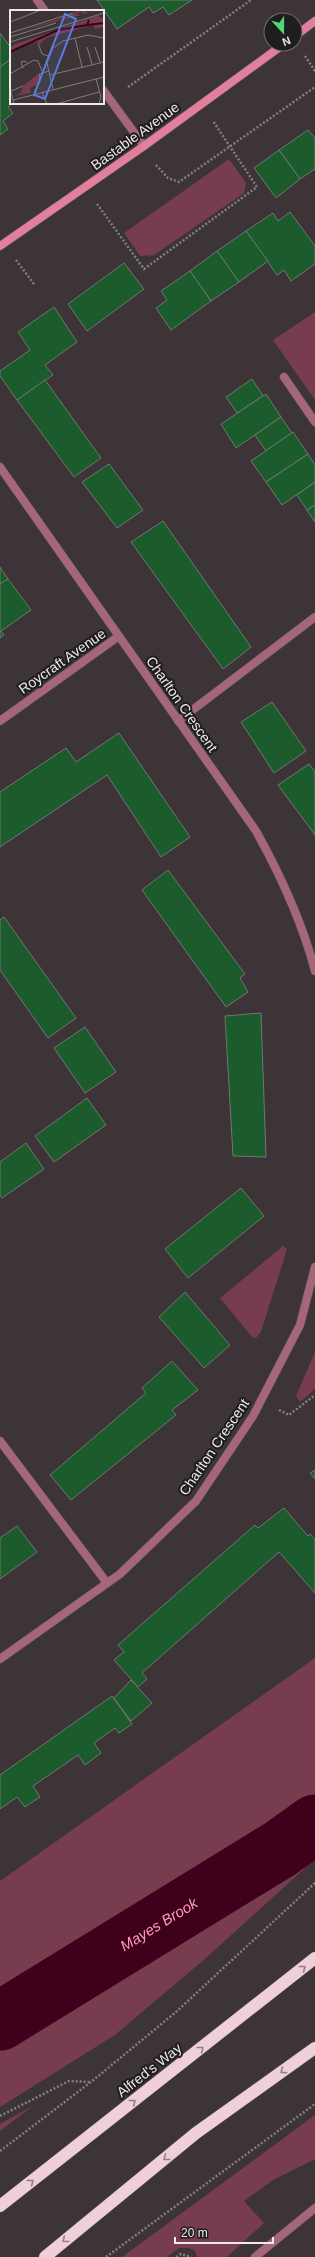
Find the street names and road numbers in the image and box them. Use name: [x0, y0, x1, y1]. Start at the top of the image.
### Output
street label: Bastable Avenue: [88, 99, 182, 173]
street label: Roycraft Avenue: [15, 625, 109, 697]
street label: Charlton Crescent: [143, 653, 221, 755]
street label: Charlton Crescent: [176, 1396, 252, 1498]
street label: Alfred's Way: [113, 2040, 185, 2100]

